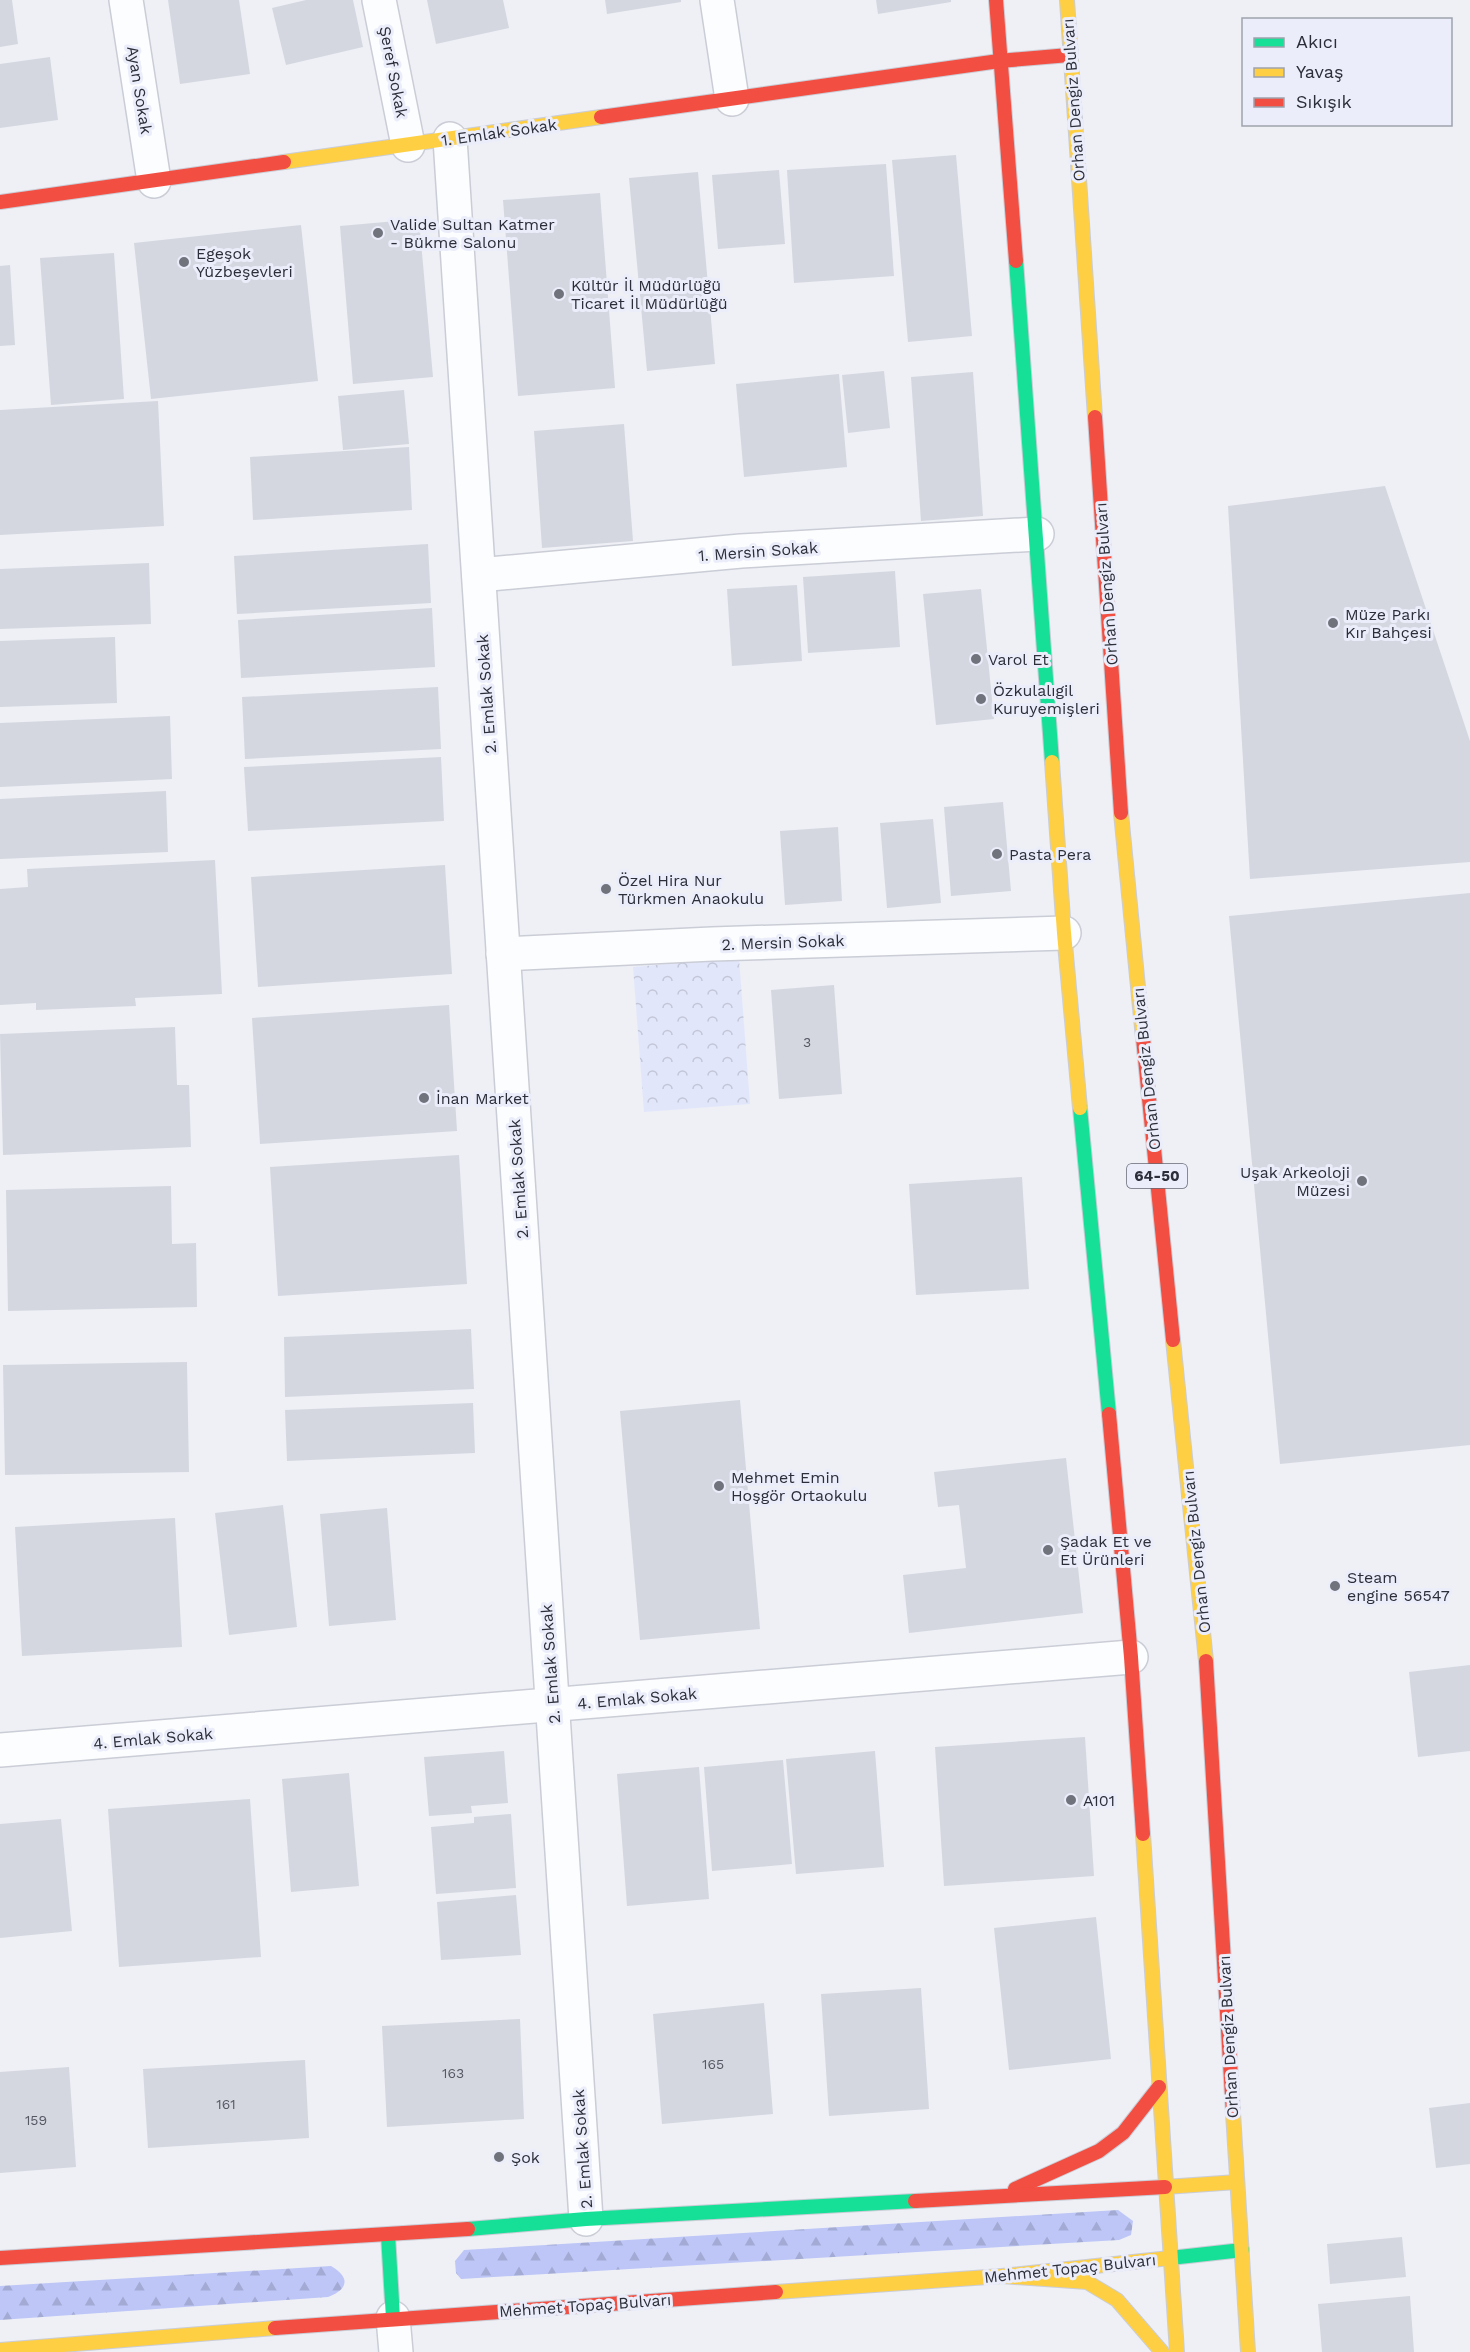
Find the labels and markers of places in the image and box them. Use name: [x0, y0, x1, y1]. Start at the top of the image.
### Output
place label: Valide Sultan Katmer - Bükme Salonu: [390, 215, 555, 252]
marker: Valide Sultan Katmer - Bükme Salonu: [371, 226, 385, 240]
place label: Egeşok Yüzbeşevleri: [196, 244, 293, 281]
marker: Egeşok Yüzbeşevleri: [177, 255, 191, 269]
place label: Kültür İl Müdürlüğü Ticaret İl Müdürlüğü: [571, 276, 728, 313]
marker: Kültür İl Müdürlüğü Ticaret İl Müdürlüğü: [552, 287, 566, 301]
place label: Müze Parkı Kır Bahçesi: [1345, 605, 1432, 642]
marker: Müze Parkı Kır Bahçesi: [1326, 616, 1340, 630]
place label: Varol Et: [988, 650, 1049, 669]
marker: Varol Et: [969, 652, 983, 666]
place label: Özkulalıgil Kuruyemişleri: [993, 681, 1100, 718]
marker: Özkulalıgil Kuruyemişleri: [974, 692, 988, 706]
place label: Pasta Pera: [1009, 845, 1091, 864]
marker: Pasta Pera: [990, 847, 1004, 861]
place label: Özel Hira Nur Türkmen Anaokulu: [618, 871, 764, 908]
marker: Özel Hira Nur Türkmen Anaokulu: [599, 882, 613, 896]
place label: İnan Market: [436, 1089, 529, 1108]
marker: İnan Market: [417, 1091, 431, 1105]
place label: Uşak Arkeoloji Müzesi: [1240, 1163, 1350, 1200]
marker: Uşak Arkeoloji Müzesi: [1355, 1174, 1369, 1188]
place label: Mehmet Emin Hoşgör Ortaokulu: [731, 1468, 867, 1505]
marker: Mehmet Emin Hoşgör Ortaokulu: [712, 1479, 726, 1493]
place label: Şadak Et ve Et Ürünleri: [1060, 1532, 1152, 1569]
marker: Şadak Et ve Et Ürünleri: [1041, 1543, 1055, 1557]
place label: Steam engine 56547: [1347, 1568, 1450, 1605]
marker: Steam engine 56547: [1328, 1579, 1342, 1593]
place label: A101: [1083, 1791, 1115, 1810]
marker: A101: [1064, 1793, 1078, 1807]
place label: Şok: [511, 2148, 540, 2167]
marker: Şok: [492, 2150, 506, 2164]

